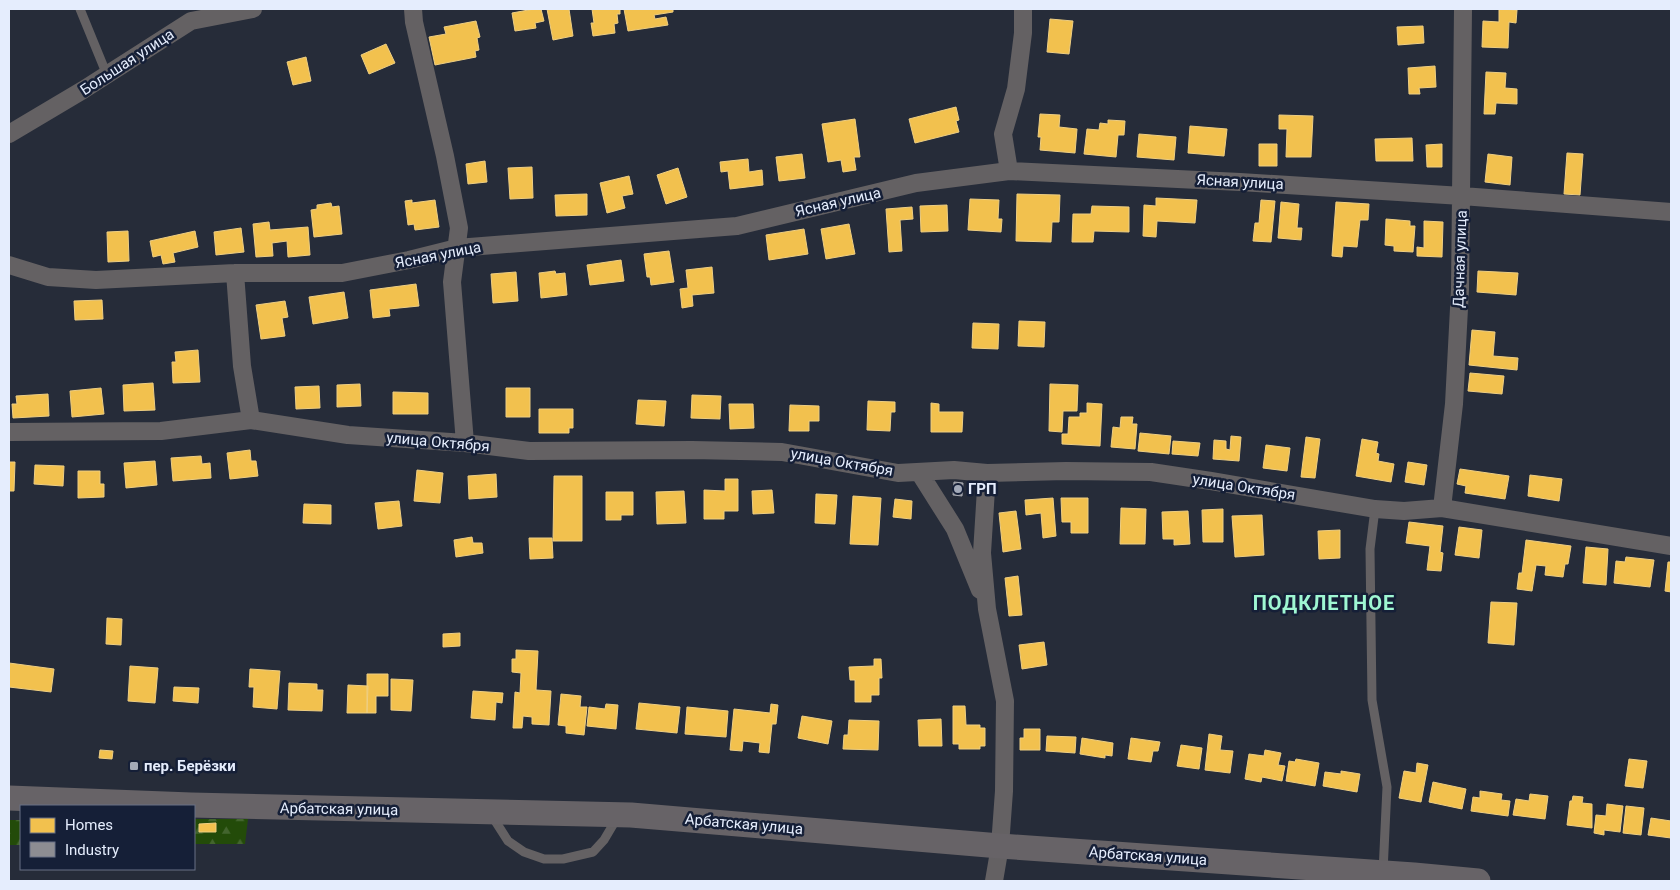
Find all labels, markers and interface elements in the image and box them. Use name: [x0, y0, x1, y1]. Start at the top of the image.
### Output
street label: Большая улица: [77, 25, 177, 99]
street label: Ясная улица: [1196, 171, 1284, 193]
street label: Ясная улица: [793, 183, 883, 221]
street label: Дачная улица: [1449, 210, 1471, 308]
street label: Ясная улица: [393, 238, 483, 272]
street label: улица Октября: [386, 429, 490, 455]
street label: улица Октября: [789, 444, 895, 480]
street label: улица Октября: [1191, 470, 1297, 504]
place label: ГРП: [968, 480, 997, 498]
marker: ГРП: [952, 483, 964, 495]
district label: ПОДКЛЕТНОЕ: [1253, 591, 1395, 615]
place label: пер. Берёзки: [144, 757, 236, 775]
marker: пер. Берёзки: [128, 760, 140, 772]
street label: Арбатская улица: [280, 799, 398, 819]
legend: [20, 805, 195, 870]
street label: Арбатская улица: [684, 810, 804, 838]
text: Homes: [65, 816, 113, 834]
text: Industry: [65, 841, 119, 859]
street label: Арбатская улица: [1088, 843, 1208, 869]

